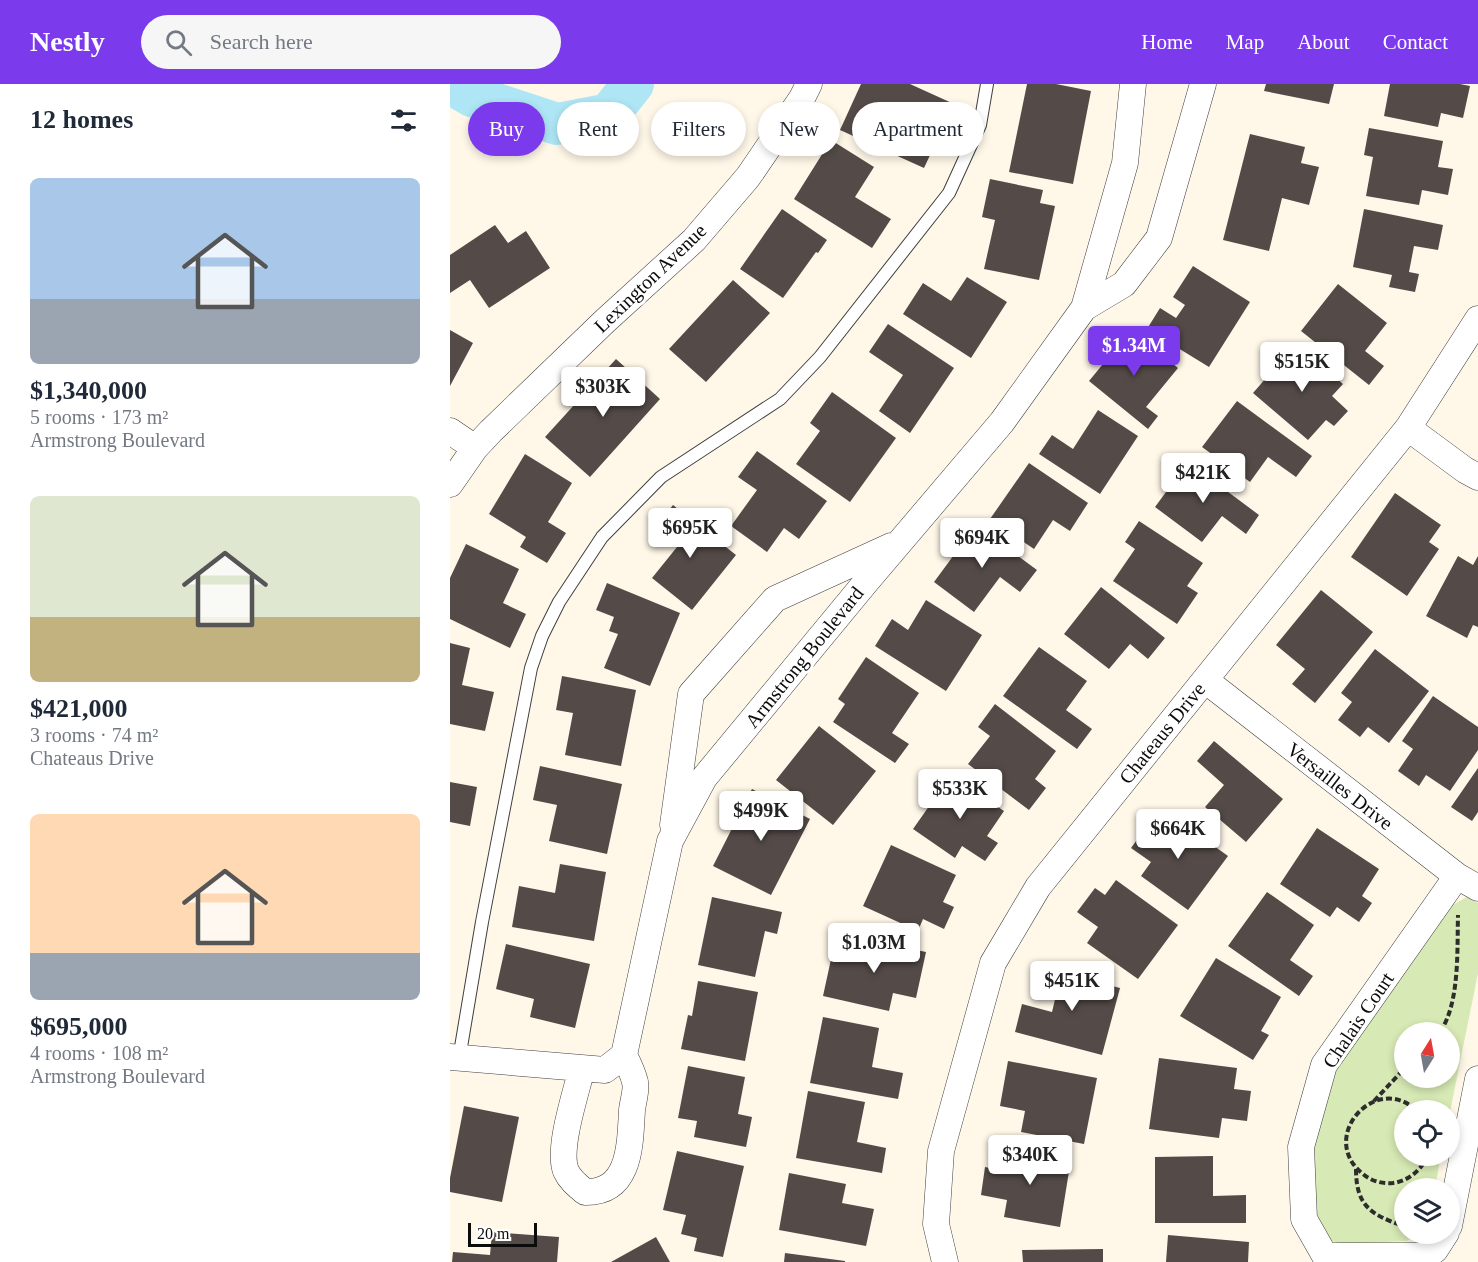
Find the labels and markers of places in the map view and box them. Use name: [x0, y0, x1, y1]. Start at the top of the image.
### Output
pin: $1.34M: [1085, 326, 1183, 377]
pin: $515K: [1260, 342, 1344, 393]
pin: $303K: [561, 367, 645, 418]
pin: $421K: [1161, 453, 1245, 504]
pin: $695K: [648, 508, 732, 559]
pin: $694K: [940, 518, 1024, 569]
pin: $533K: [918, 769, 1002, 820]
pin: $499K: [719, 791, 803, 842]
pin: $664K: [1136, 809, 1220, 860]
pin: $1.03M: [825, 923, 923, 974]
pin: $451K: [1030, 961, 1114, 1012]
pin: $340K: [988, 1135, 1072, 1186]

